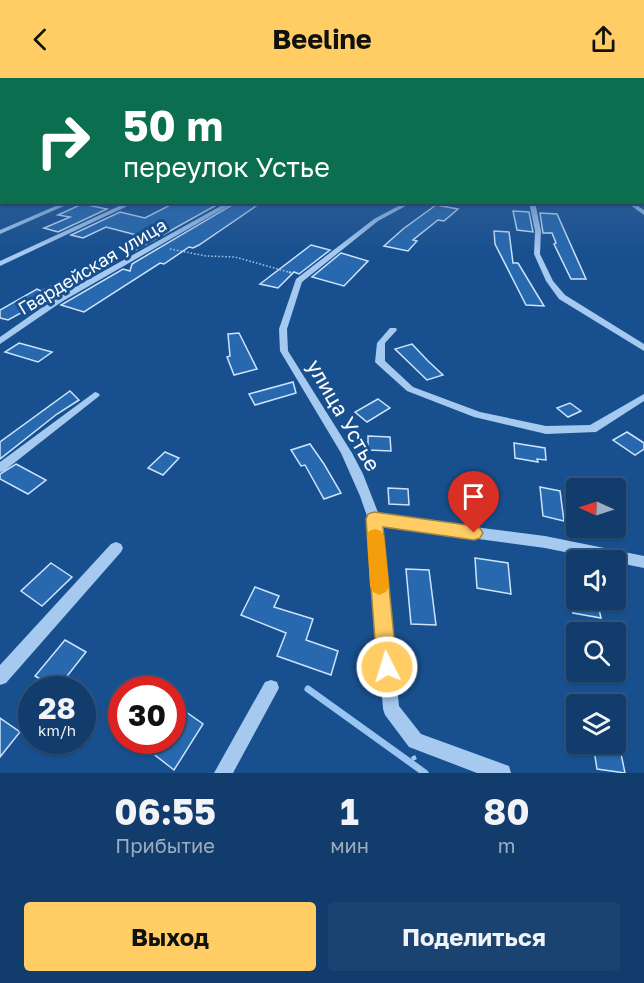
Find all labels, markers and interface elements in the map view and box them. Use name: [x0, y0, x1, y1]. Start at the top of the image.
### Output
icon: back: [24, 23, 57, 56]
text: Beeline: [272, 23, 372, 55]
icon: share: [587, 23, 620, 56]
text: 50 m: [123, 100, 223, 150]
icon: right: [24, 102, 102, 180]
text: переулок Устье: [123, 151, 330, 183]
street label: Гвардейская улица: [14, 213, 170, 319]
street label: улица Устье: [302, 354, 386, 476]
pin: [448, 471, 499, 533]
north arrow: [566, 478, 626, 538]
map controls: [566, 478, 626, 754]
icon: arrive: [457, 480, 490, 513]
button: sound: [566, 550, 626, 610]
button: search: [566, 622, 626, 682]
position arrow: [355, 635, 419, 699]
speed limit sign: 30: [108, 676, 186, 754]
text: 28: [38, 690, 76, 726]
button: layers: [566, 694, 626, 754]
text: km/h: [38, 721, 76, 739]
text: 06:55: [114, 790, 216, 833]
text: 1: [340, 790, 359, 833]
text: 80: [483, 790, 530, 833]
text: Прибытие: [115, 833, 215, 857]
text: мин: [330, 833, 369, 857]
text: m: [498, 833, 515, 857]
button: Выход: [24, 902, 316, 971]
button: Поделиться: [328, 902, 620, 971]

